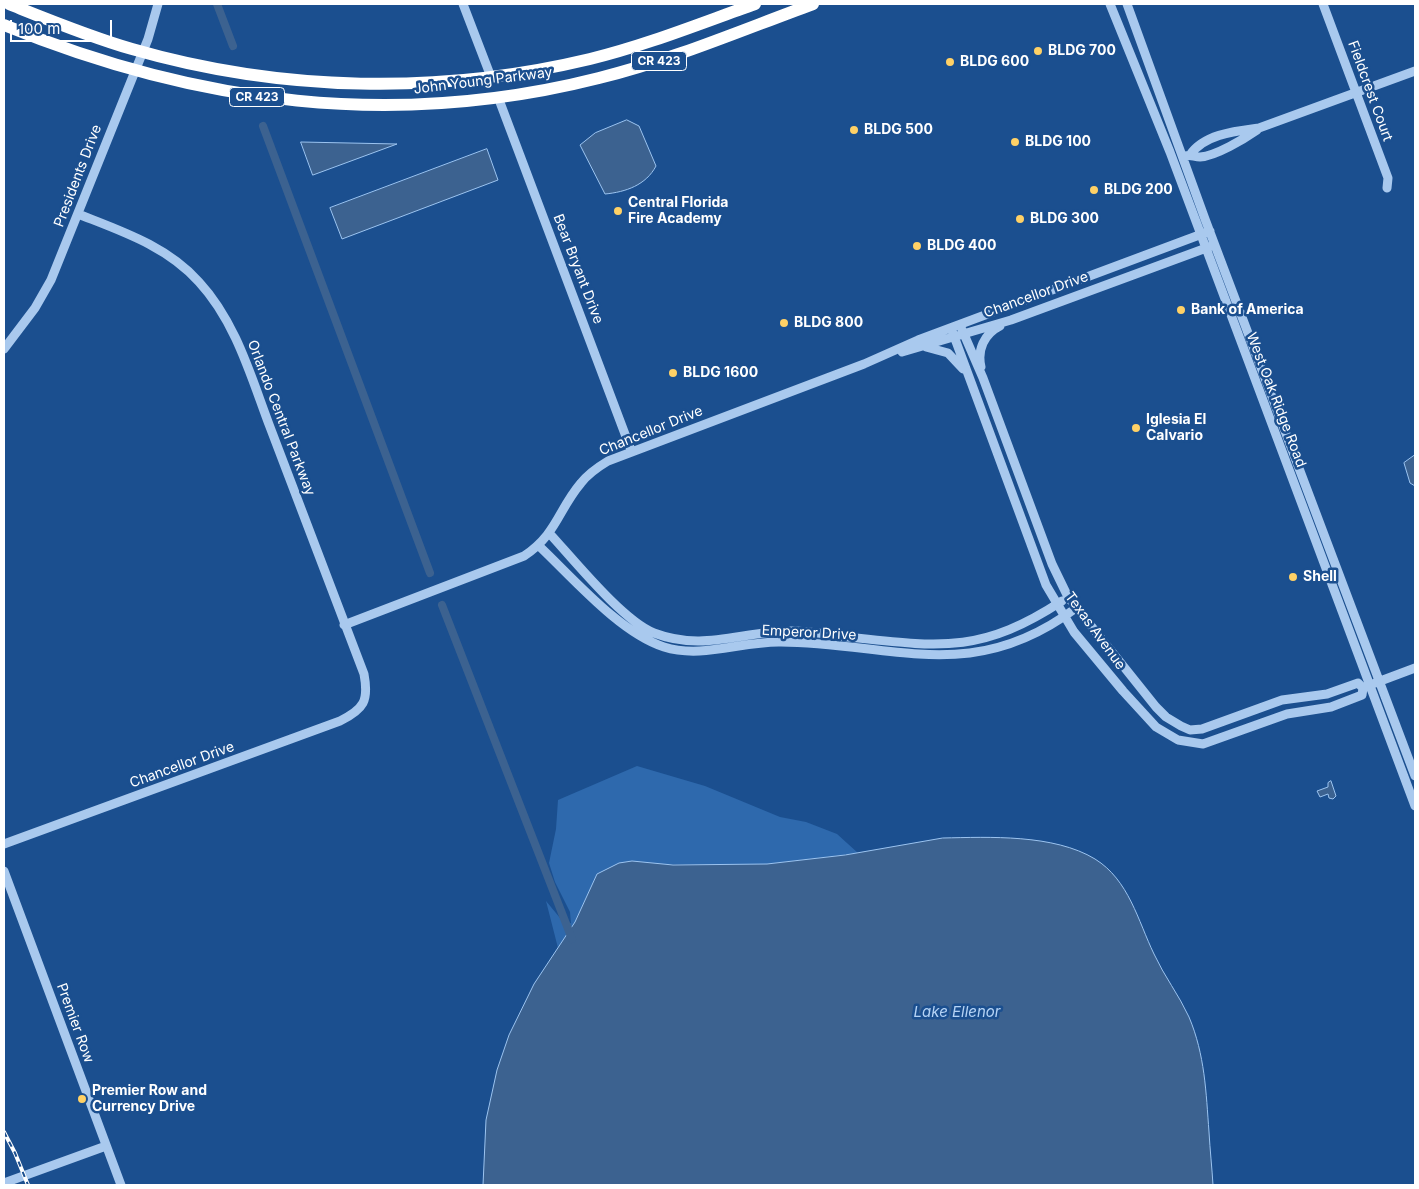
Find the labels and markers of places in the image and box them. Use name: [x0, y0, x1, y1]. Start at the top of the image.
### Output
place label: BLDG 700: [1048, 43, 1116, 59]
marker: BLDG 700: [1032, 45, 1044, 57]
place label: BLDG 600: [960, 54, 1029, 70]
marker: BLDG 600: [944, 56, 956, 68]
place label: BLDG 500: [864, 122, 933, 138]
marker: BLDG 500: [848, 124, 860, 136]
place label: BLDG 100: [1025, 134, 1091, 150]
marker: BLDG 100: [1009, 136, 1021, 148]
place label: BLDG 200: [1104, 182, 1173, 198]
marker: BLDG 200: [1088, 184, 1100, 196]
place label: Central Florida Fire Academy: [628, 195, 728, 228]
marker: Central Florida Fire Academy: [612, 205, 624, 217]
place label: BLDG 300: [1030, 211, 1099, 227]
marker: BLDG 300: [1014, 213, 1026, 225]
place label: BLDG 400: [927, 238, 996, 254]
marker: BLDG 400: [911, 240, 923, 252]
place label: Bank of America: [1191, 302, 1304, 318]
marker: Bank of America: [1175, 304, 1187, 316]
place label: BLDG 800: [794, 315, 863, 331]
marker: BLDG 800: [778, 317, 790, 329]
place label: BLDG 1600: [683, 365, 758, 381]
marker: BLDG 1600: [667, 367, 679, 379]
place label: Iglesia El Calvario: [1146, 412, 1206, 444]
marker: Iglesia El Calvario: [1130, 422, 1142, 434]
place label: Shell: [1303, 569, 1337, 585]
marker: Shell: [1287, 571, 1299, 583]
place label: Premier Row and Currency Drive: [92, 1083, 207, 1116]
marker: Premier Row and Currency Drive: [76, 1093, 88, 1105]

